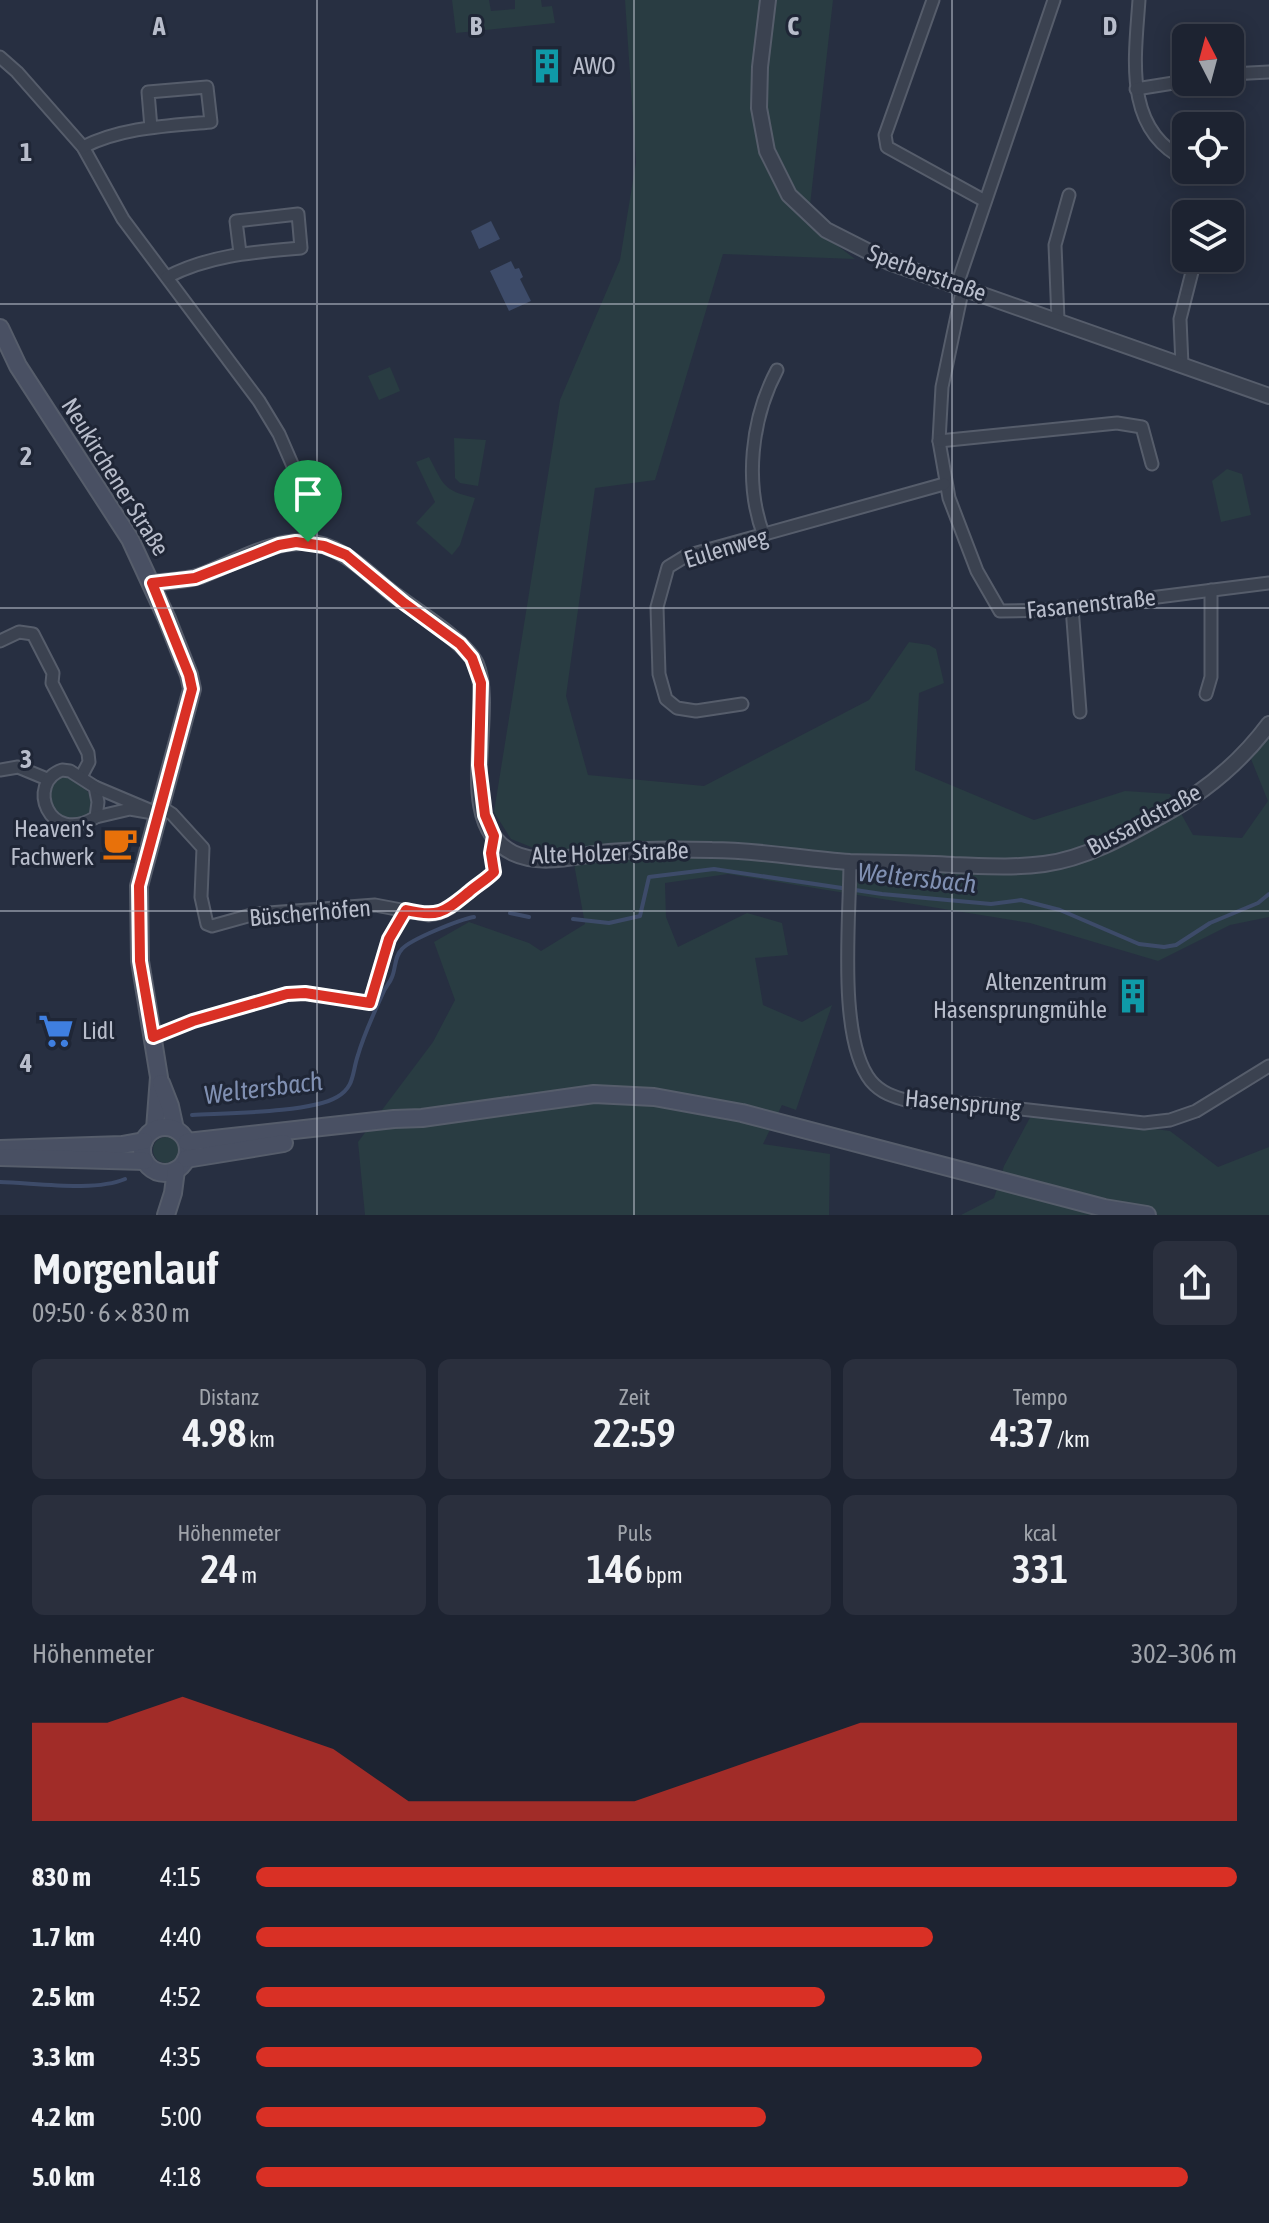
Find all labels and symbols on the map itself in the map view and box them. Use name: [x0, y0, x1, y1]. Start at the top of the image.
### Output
text: A: [152, 11, 166, 41]
text: B: [470, 11, 483, 41]
text: C: [787, 11, 799, 41]
text: D: [1103, 11, 1117, 41]
north arrow: [1172, 24, 1244, 96]
building icon: AWO: [528, 47, 566, 85]
place label: AWO: [573, 52, 615, 79]
text: 1: [20, 137, 32, 167]
street label: Sperberstraße: [864, 239, 990, 306]
street label: Neukirchener Straße: [56, 393, 175, 560]
text: 2: [20, 441, 32, 471]
pin: [274, 460, 342, 542]
street label: Eulenweg: [681, 522, 771, 573]
street label: Fasanenstraße: [1025, 583, 1157, 624]
text: 3: [20, 744, 32, 774]
street label: Bussardstraße: [1082, 778, 1205, 861]
place label: Heaven's Fachwerk: [11, 815, 94, 870]
cafe icon: Heaven's Fachwerk: [101, 824, 139, 862]
street label: Alte Holzer Straße: [531, 836, 689, 869]
water label: Weltersbach: [856, 857, 978, 899]
street label: Büscherhöfen: [248, 894, 372, 931]
place label: Altenzentrum Hasensprungmühle: [933, 968, 1107, 1023]
building icon: Altenzentrum Hasensprungmühle: [1114, 977, 1152, 1015]
supermarket icon: Lidl: [37, 1012, 75, 1050]
place label: Lidl: [82, 1017, 115, 1044]
text: 4: [19, 1048, 32, 1078]
water label: Weltersbach: [202, 1066, 324, 1110]
street label: Hasensprung: [904, 1084, 1023, 1121]

